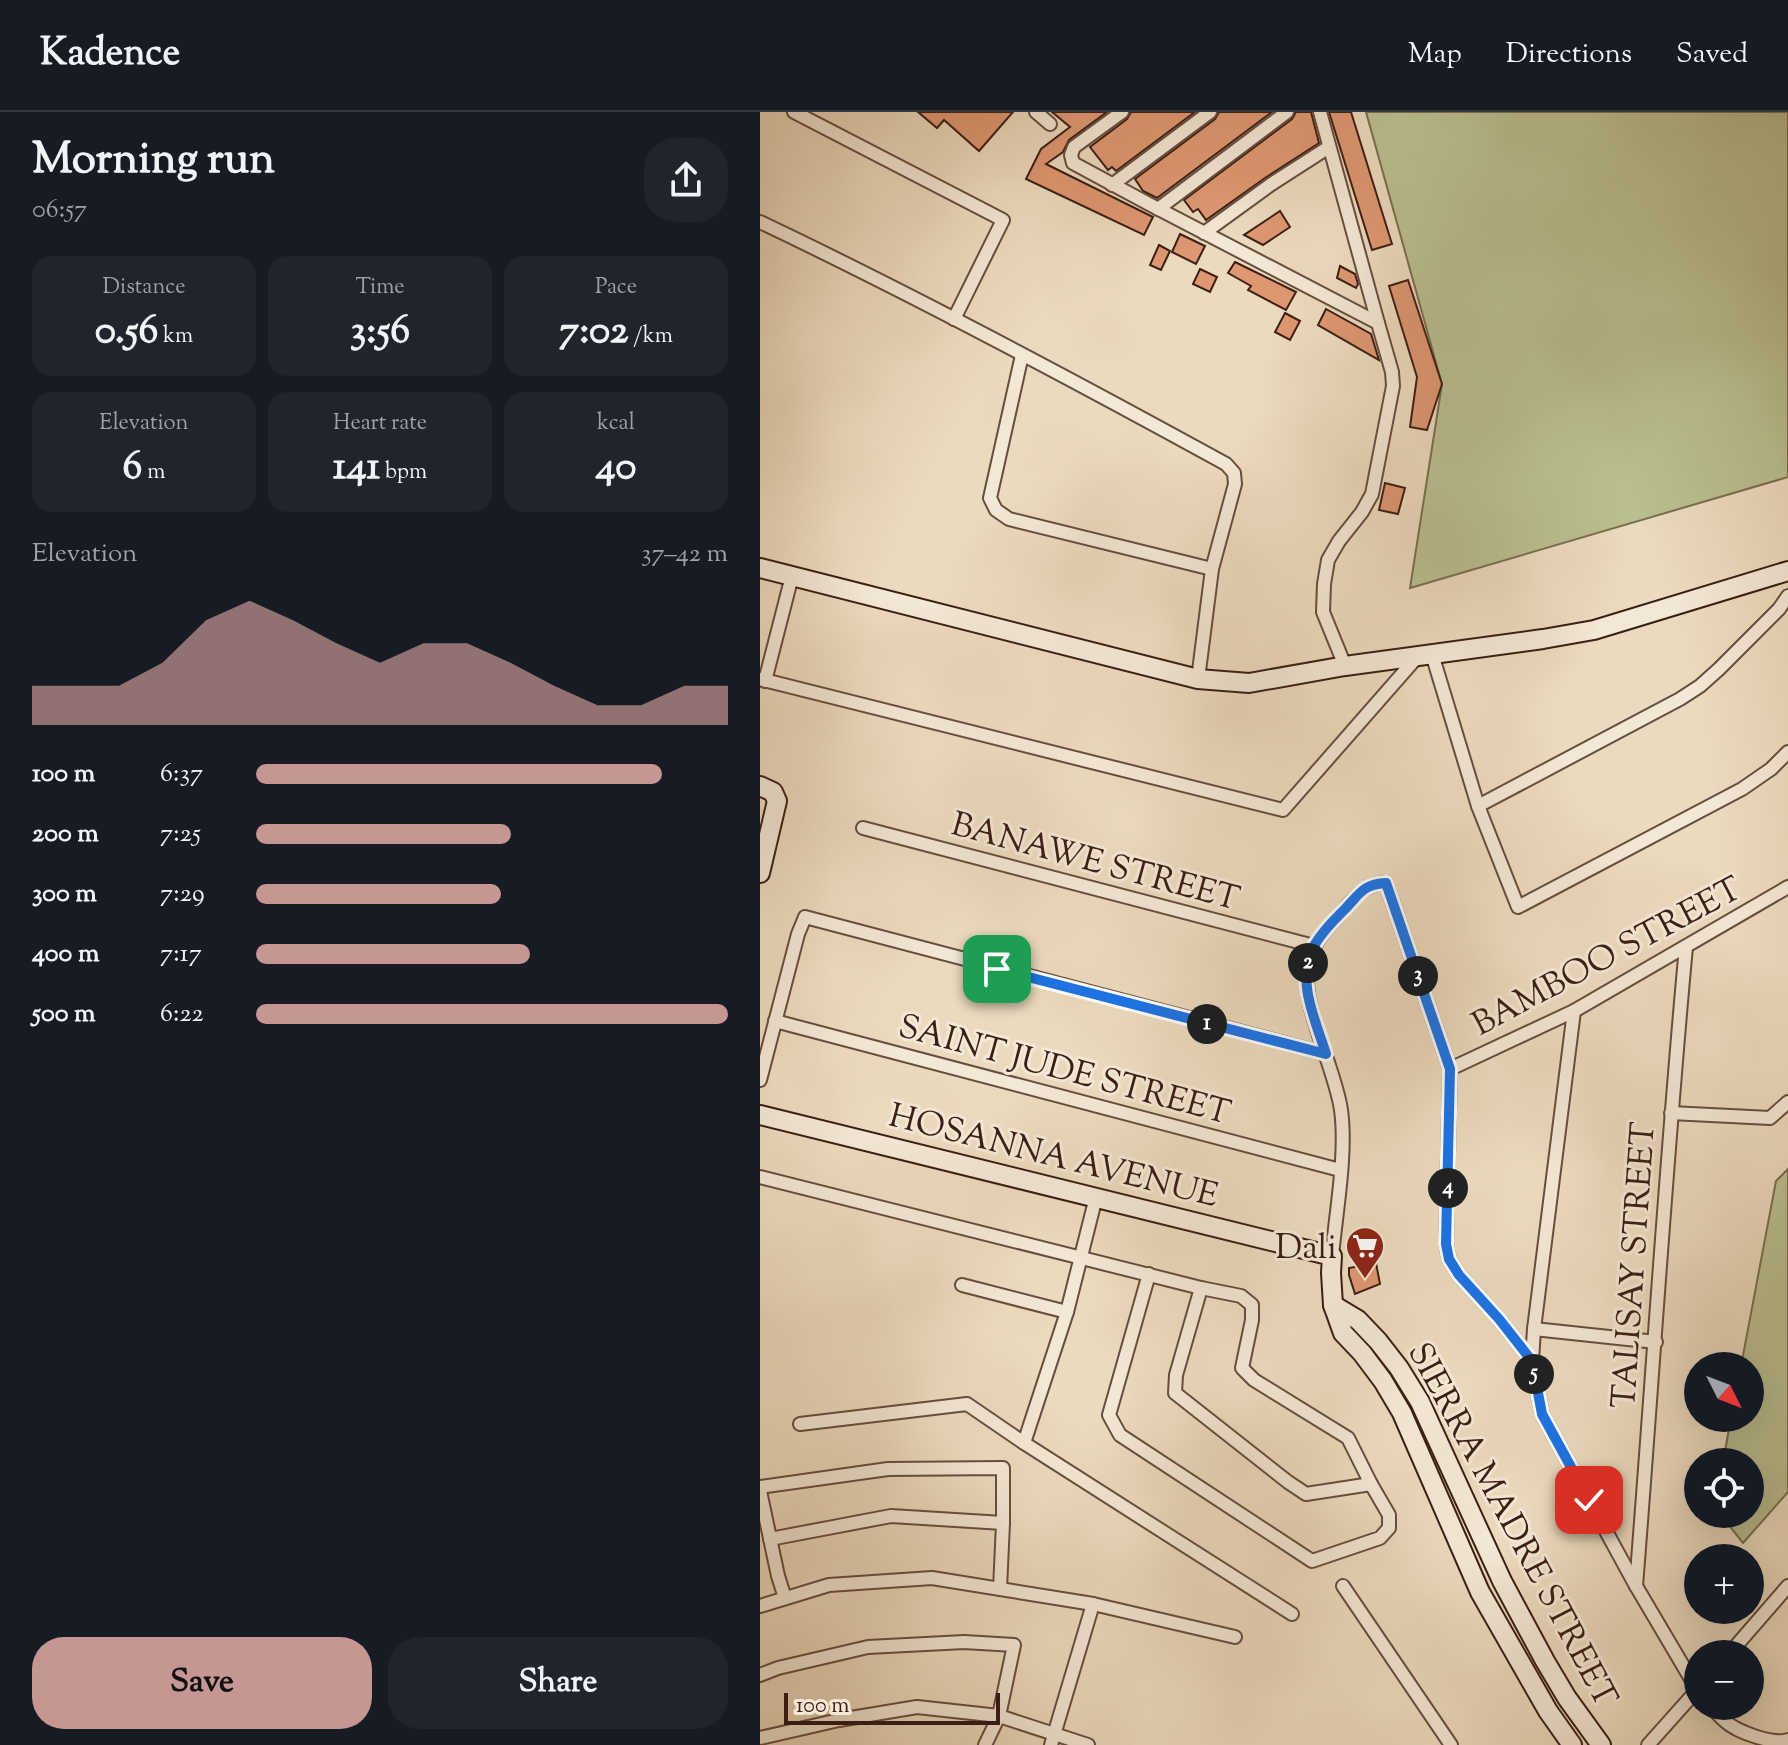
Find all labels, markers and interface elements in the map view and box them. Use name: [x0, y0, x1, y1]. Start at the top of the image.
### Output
text: Kadence: [40, 28, 180, 82]
text: Map: [1408, 35, 1462, 75]
text: Directions: [1506, 35, 1632, 75]
text: Saved: [1676, 35, 1748, 75]
text: Morning run: [32, 130, 275, 193]
button: share: [644, 138, 728, 222]
text: 06:57: [32, 192, 87, 229]
text: Distance: [103, 272, 185, 304]
text: Time: [356, 272, 404, 304]
text: Pace: [595, 272, 637, 304]
text: 0.56: [95, 304, 158, 361]
text: 3:56: [350, 304, 410, 361]
text: 7:02: [559, 304, 629, 361]
text: km: [158, 321, 193, 353]
text: /km: [629, 321, 673, 353]
text: Elevation: [99, 408, 189, 440]
text: Heart rate: [333, 408, 427, 440]
text: kcal: [597, 408, 635, 440]
text: 6: [123, 440, 143, 497]
text: 141: [333, 440, 380, 497]
text: 40: [596, 440, 636, 497]
text: m: [143, 457, 165, 489]
text: bpm: [380, 457, 427, 489]
text: Elevation: [32, 536, 137, 573]
text: 37–42 m: [641, 536, 728, 573]
text: 100 m: [32, 756, 95, 793]
text: 6:37: [160, 756, 203, 793]
street label: BANAWE STREET: [945, 801, 1245, 925]
text: 200 m: [32, 816, 99, 853]
text: 7:25: [160, 816, 201, 853]
street label: BAMBOO STREET: [1464, 866, 1751, 1050]
text: 300 m: [32, 876, 97, 913]
text: 7:29: [160, 876, 205, 913]
pin: [963, 935, 1031, 1003]
text: 400 m: [32, 936, 99, 973]
text: 7:17: [160, 936, 202, 973]
pin: 2: [1288, 943, 1328, 983]
icon: arrive: [975, 947, 1019, 991]
text: 2: [1303, 947, 1313, 979]
pin: 3: [1398, 956, 1438, 996]
text: 3: [1414, 960, 1422, 992]
text: 500 m: [32, 996, 95, 1033]
text: 6:22: [160, 996, 204, 1033]
street label: SAINT JUDE STREET: [893, 1003, 1236, 1139]
pin: 1: [1187, 1004, 1227, 1044]
text: 1: [1203, 1008, 1211, 1040]
street label: HOSANNA AVENUE: [883, 1093, 1223, 1222]
street label: TALISAY STREET: [1601, 1120, 1670, 1410]
pin: 4: [1428, 1168, 1468, 1208]
text: 4: [1442, 1172, 1454, 1204]
place label: Dali: [1275, 1225, 1337, 1274]
supermarket icon: Dali: [1344, 1225, 1386, 1280]
street label: SIERRA MADRE STREET: [1394, 1334, 1628, 1717]
north arrow: [1684, 1352, 1764, 1432]
map controls: [1684, 1352, 1764, 1720]
pin: 5: [1514, 1354, 1554, 1394]
text: 5: [1530, 1358, 1538, 1390]
button: locate: [1684, 1448, 1764, 1528]
pin: [1555, 1466, 1623, 1534]
icon: check: [1567, 1478, 1611, 1522]
button: +: [1684, 1544, 1764, 1624]
button: Save: [32, 1637, 372, 1729]
button: Share: [388, 1637, 728, 1729]
button: −: [1684, 1640, 1764, 1720]
scale bar: [784, 1689, 1000, 1725]
text: 100 m: [796, 1691, 849, 1723]

